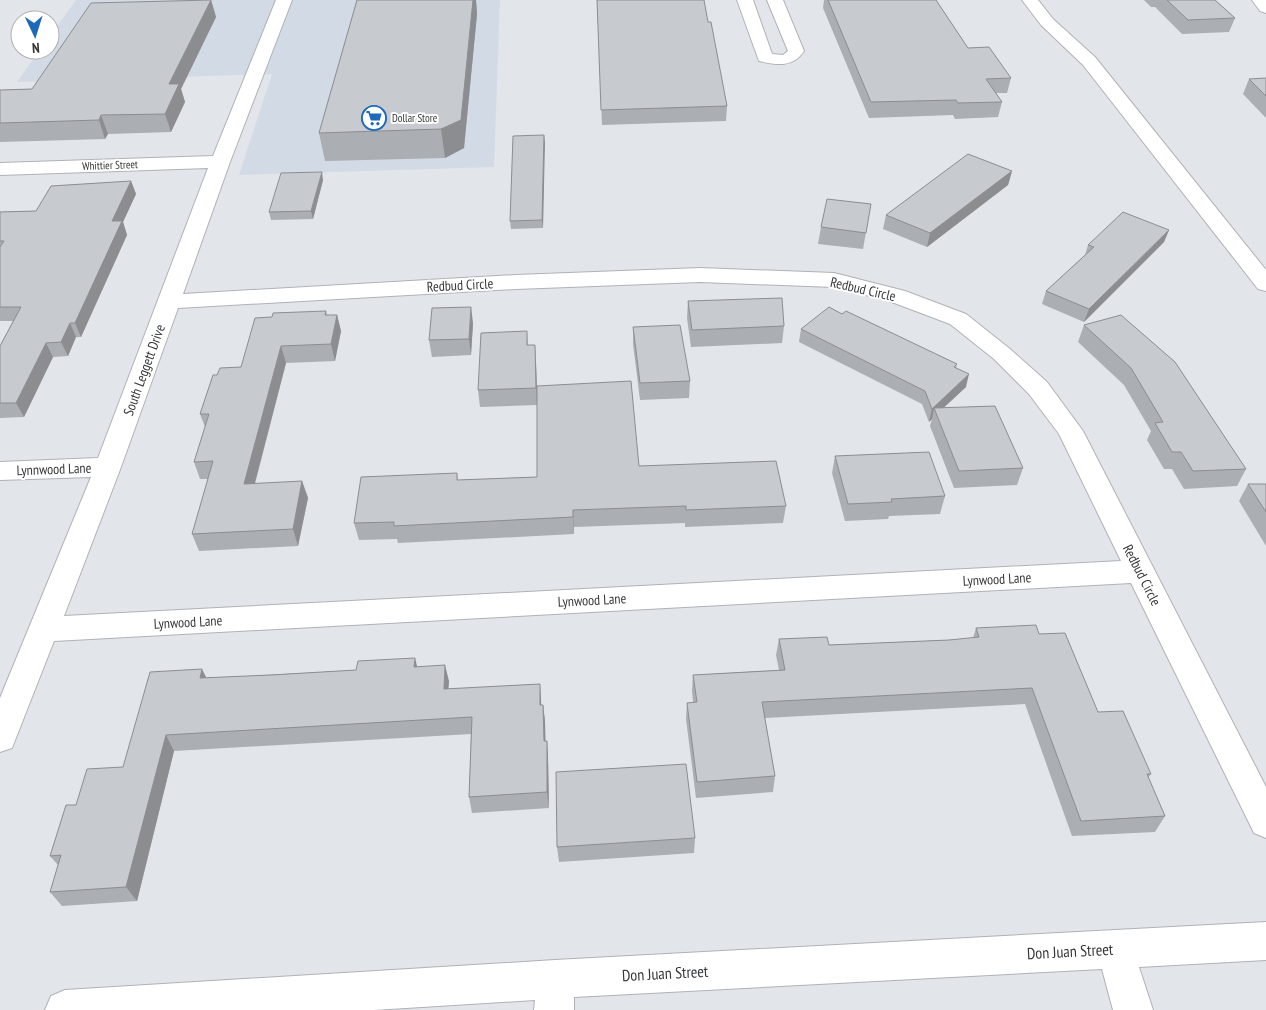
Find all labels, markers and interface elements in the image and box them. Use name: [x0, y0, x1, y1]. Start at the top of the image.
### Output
north arrow: [10, 10, 60, 60]
text: N: [32, 39, 40, 57]
supermarket icon: Dollar Store: [361, 105, 387, 131]
place label: Dollar Store: [392, 111, 438, 125]
street label: Whittier Street: [82, 157, 138, 173]
street label: Redbud Circle: [829, 273, 898, 305]
street label: Redbud Circle: [426, 274, 494, 296]
street label: South Leggett Drive: [119, 322, 169, 418]
street label: Lynnwood Lane: [16, 459, 92, 479]
street label: Redbud Circle: [1119, 541, 1165, 609]
street label: Lynwood Lane: [962, 568, 1032, 590]
street label: Lynwood Lane: [557, 589, 627, 611]
street label: Lynwood Lane: [153, 611, 223, 633]
street label: Don Juan Street: [1026, 939, 1114, 963]
street label: Don Juan Street: [621, 961, 709, 985]

